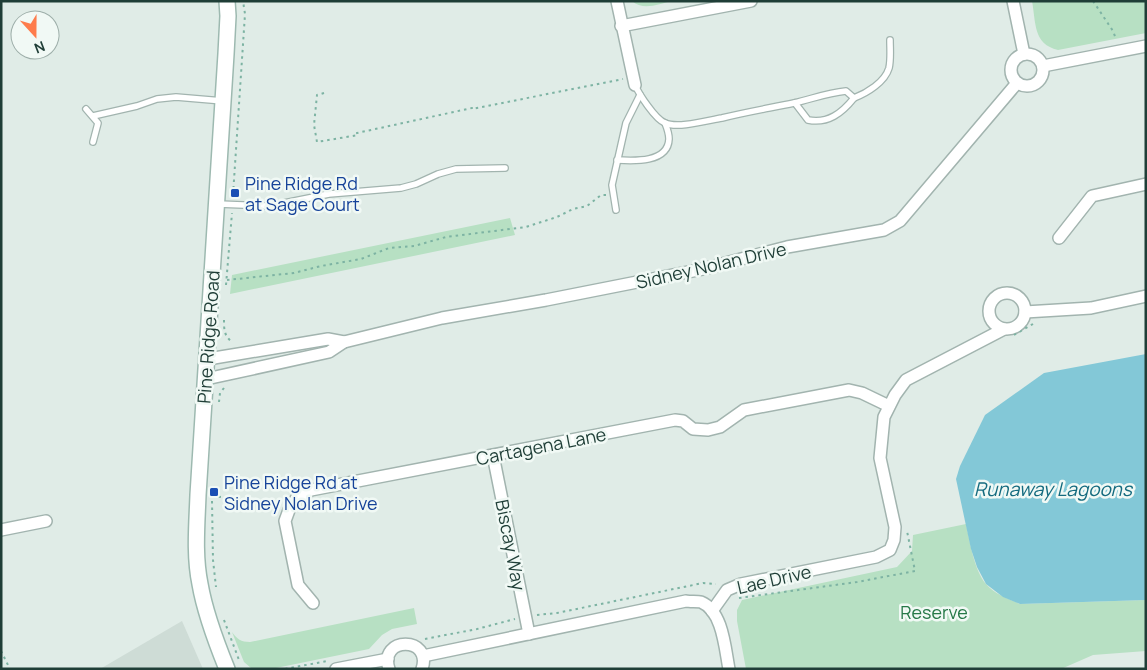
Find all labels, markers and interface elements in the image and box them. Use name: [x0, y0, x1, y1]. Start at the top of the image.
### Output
north arrow: [10, 10, 60, 60]
text: N: [32, 37, 48, 58]
place label: Pine Ridge Rd at Sage Court: [245, 171, 360, 216]
marker: Pine Ridge Rd at Sage Court: [229, 187, 241, 199]
street label: Sidney Nolan Drive: [633, 236, 789, 294]
street label: Pine Ridge Road: [191, 270, 225, 404]
street label: Cartagena Lane: [474, 422, 608, 470]
place label: Pine Ridge Rd at Sidney Nolan Drive: [224, 470, 378, 515]
water label: Runaway Lagoons: [974, 476, 1134, 502]
marker: Pine Ridge Rd at Sidney Nolan Drive: [208, 486, 220, 498]
street label: Biscay Way: [490, 497, 532, 593]
street label: Lae Drive: [735, 559, 813, 599]
park label: Reserve: [900, 600, 968, 624]

